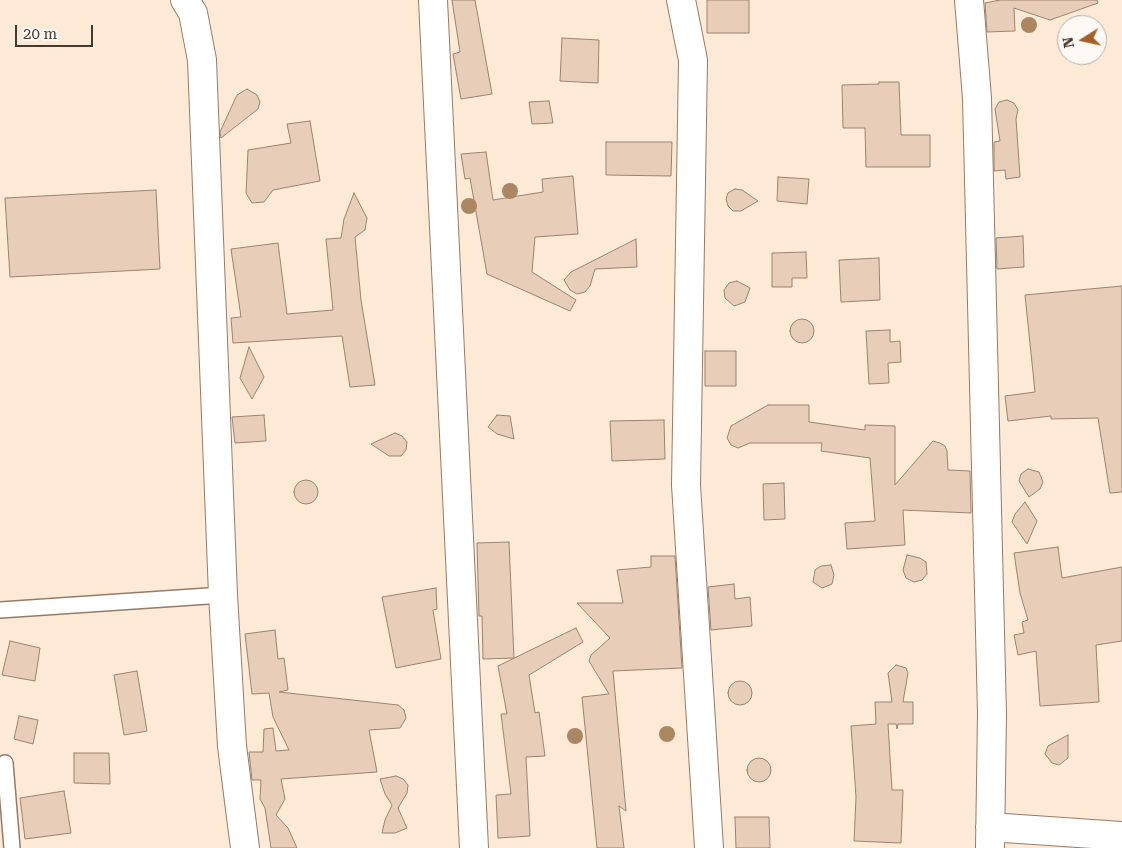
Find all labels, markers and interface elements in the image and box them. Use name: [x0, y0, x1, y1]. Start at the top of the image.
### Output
scale bar: [18, 15, 95, 47]
north arrow: [1057, 15, 1107, 65]
text: 20 m: [23, 25, 57, 43]
text: N: [1059, 36, 1077, 49]

